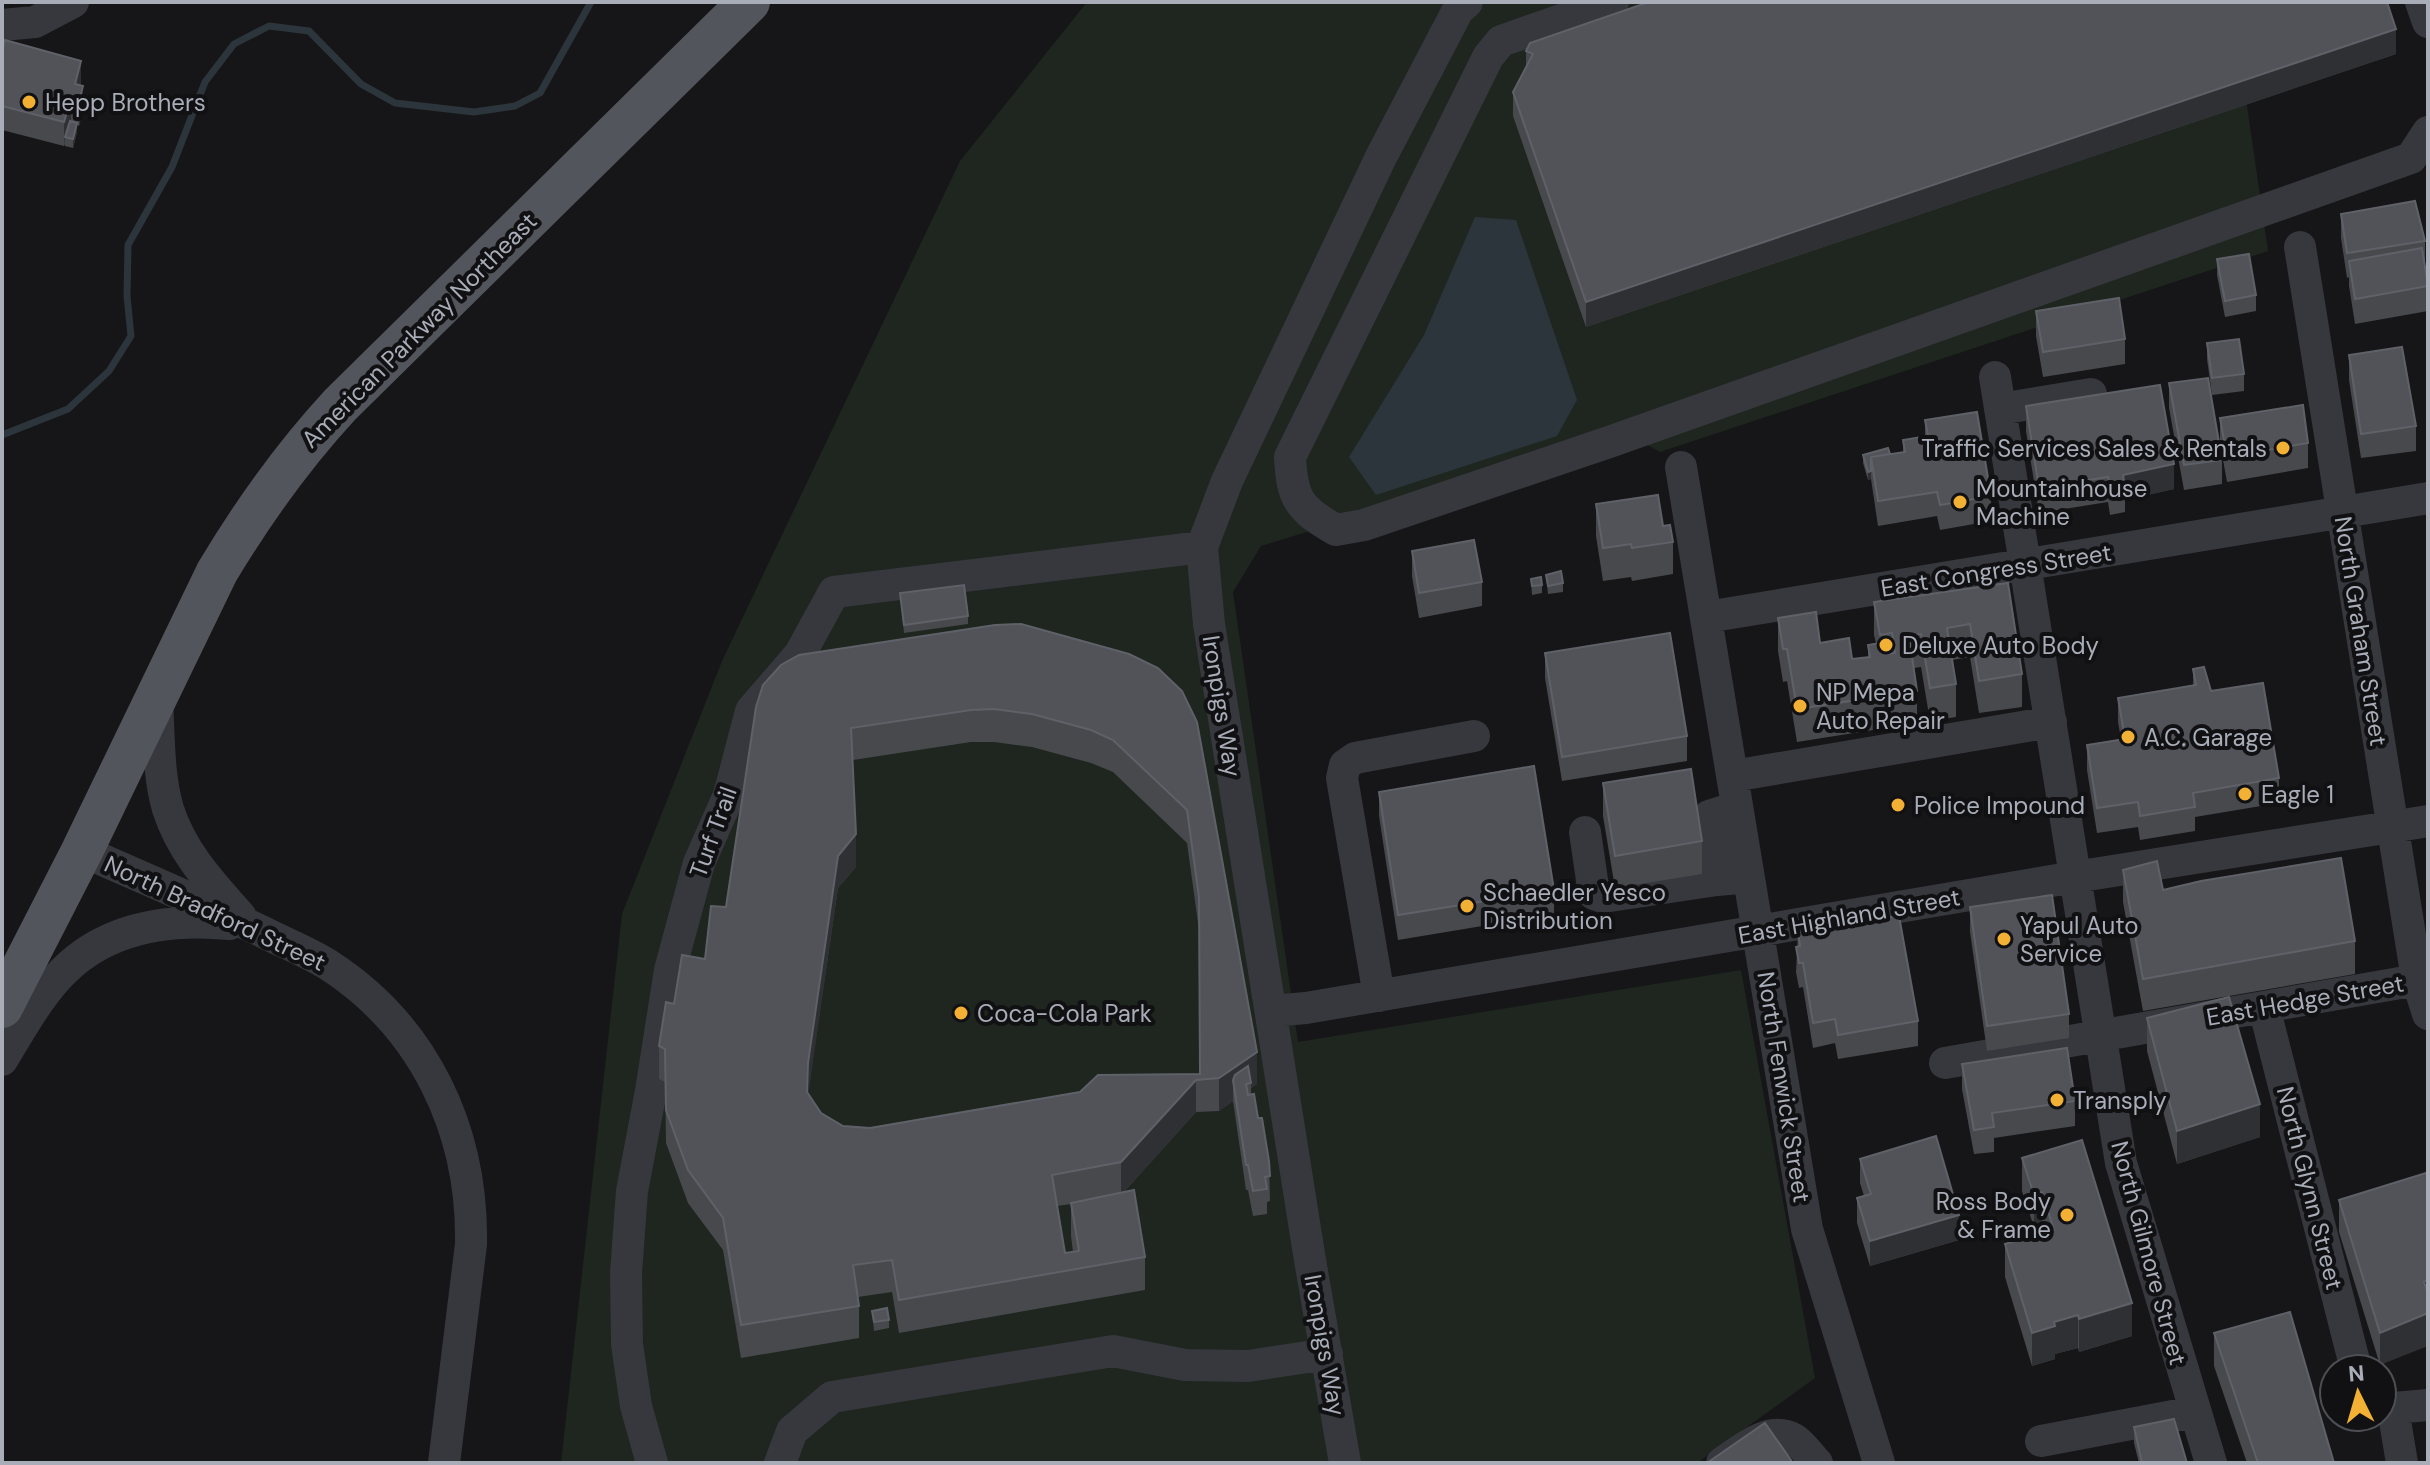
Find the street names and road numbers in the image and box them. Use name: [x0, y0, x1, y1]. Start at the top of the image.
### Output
street label: American Parkway Northeast: [295, 206, 543, 454]
street label: North Graham Street: [2328, 514, 2394, 748]
street label: East Congress Street: [1878, 536, 2114, 604]
street label: Ironpigs Way: [1196, 633, 1248, 779]
street label: Turf Trail: [682, 782, 744, 882]
street label: North Bradford Street: [99, 848, 331, 978]
street label: East Highland Street: [1736, 881, 1962, 951]
street label: East Hedge Street: [2204, 967, 2406, 1033]
street label: North Fenwick Street: [1750, 969, 1818, 1205]
street label: North Glynn Street: [2270, 1083, 2350, 1293]
street label: North Gilmore Street: [2104, 1138, 2194, 1368]
street label: Ironpigs Way: [1297, 1272, 1353, 1418]

